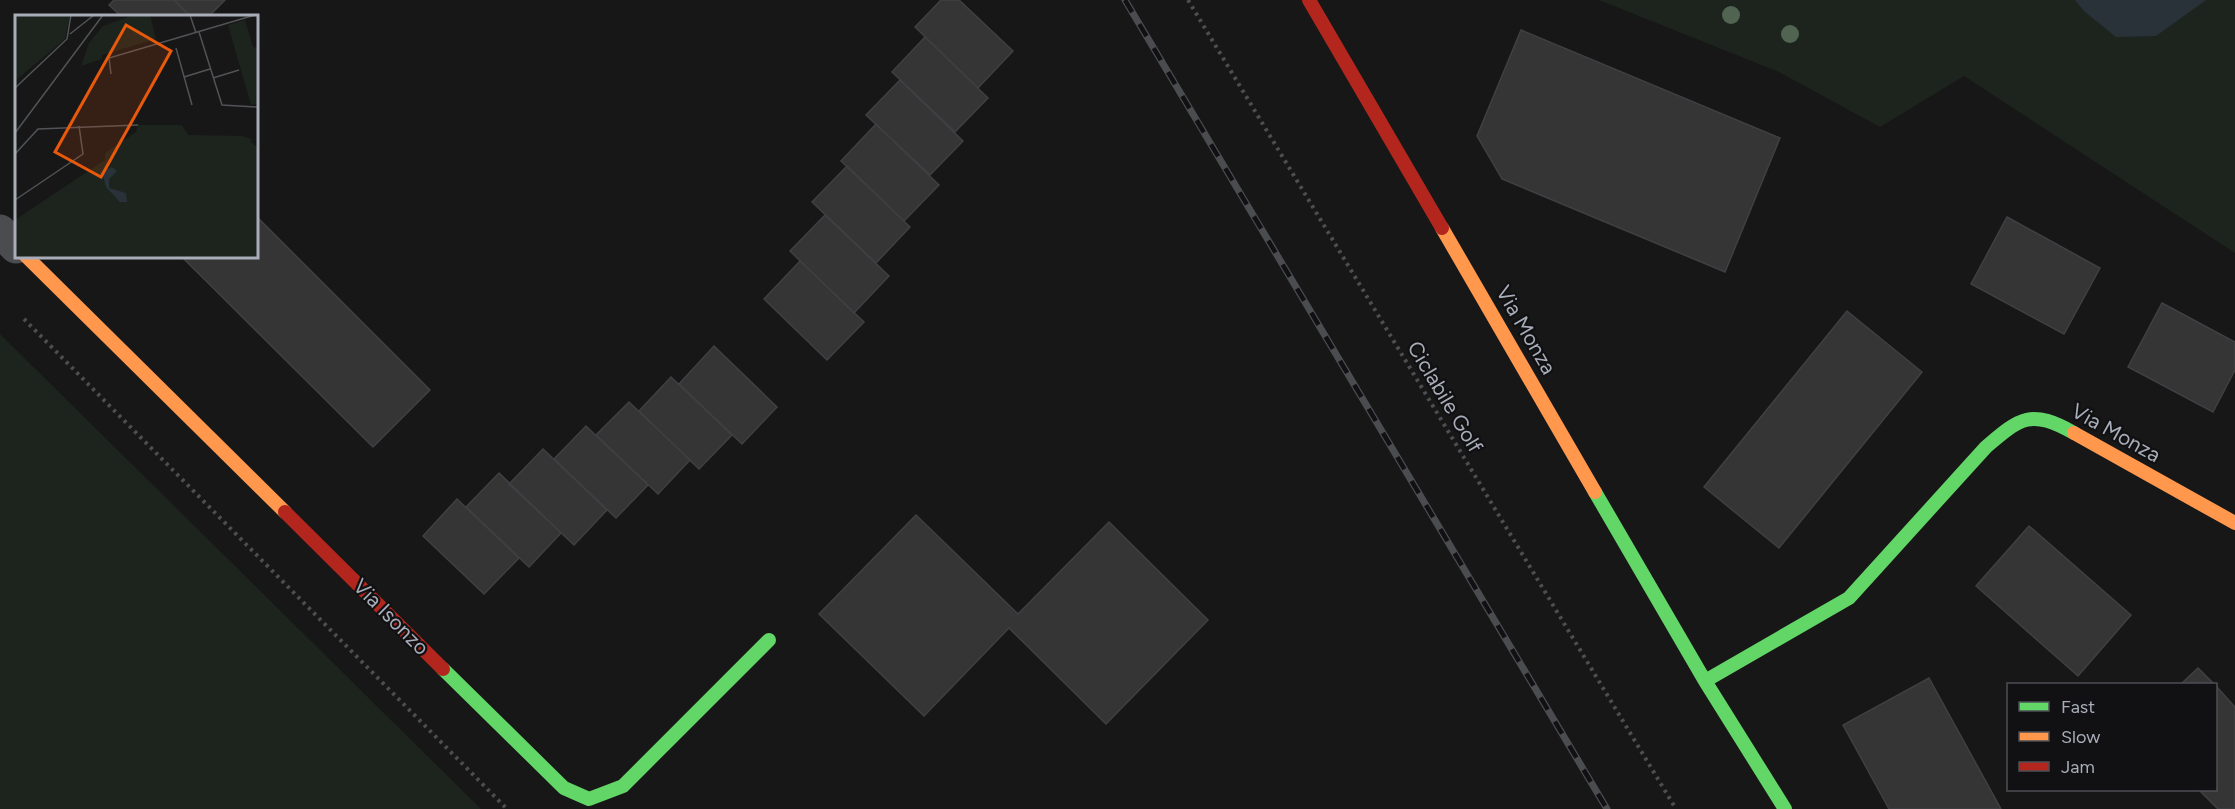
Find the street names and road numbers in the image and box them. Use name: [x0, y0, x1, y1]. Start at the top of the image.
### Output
street label: Via Monza: [1491, 281, 1562, 378]
street label: Ciclabile Golf: [1402, 336, 1489, 457]
street label: Via Monza: [2067, 398, 2165, 467]
street label: Via Isonzo: [348, 573, 435, 660]

